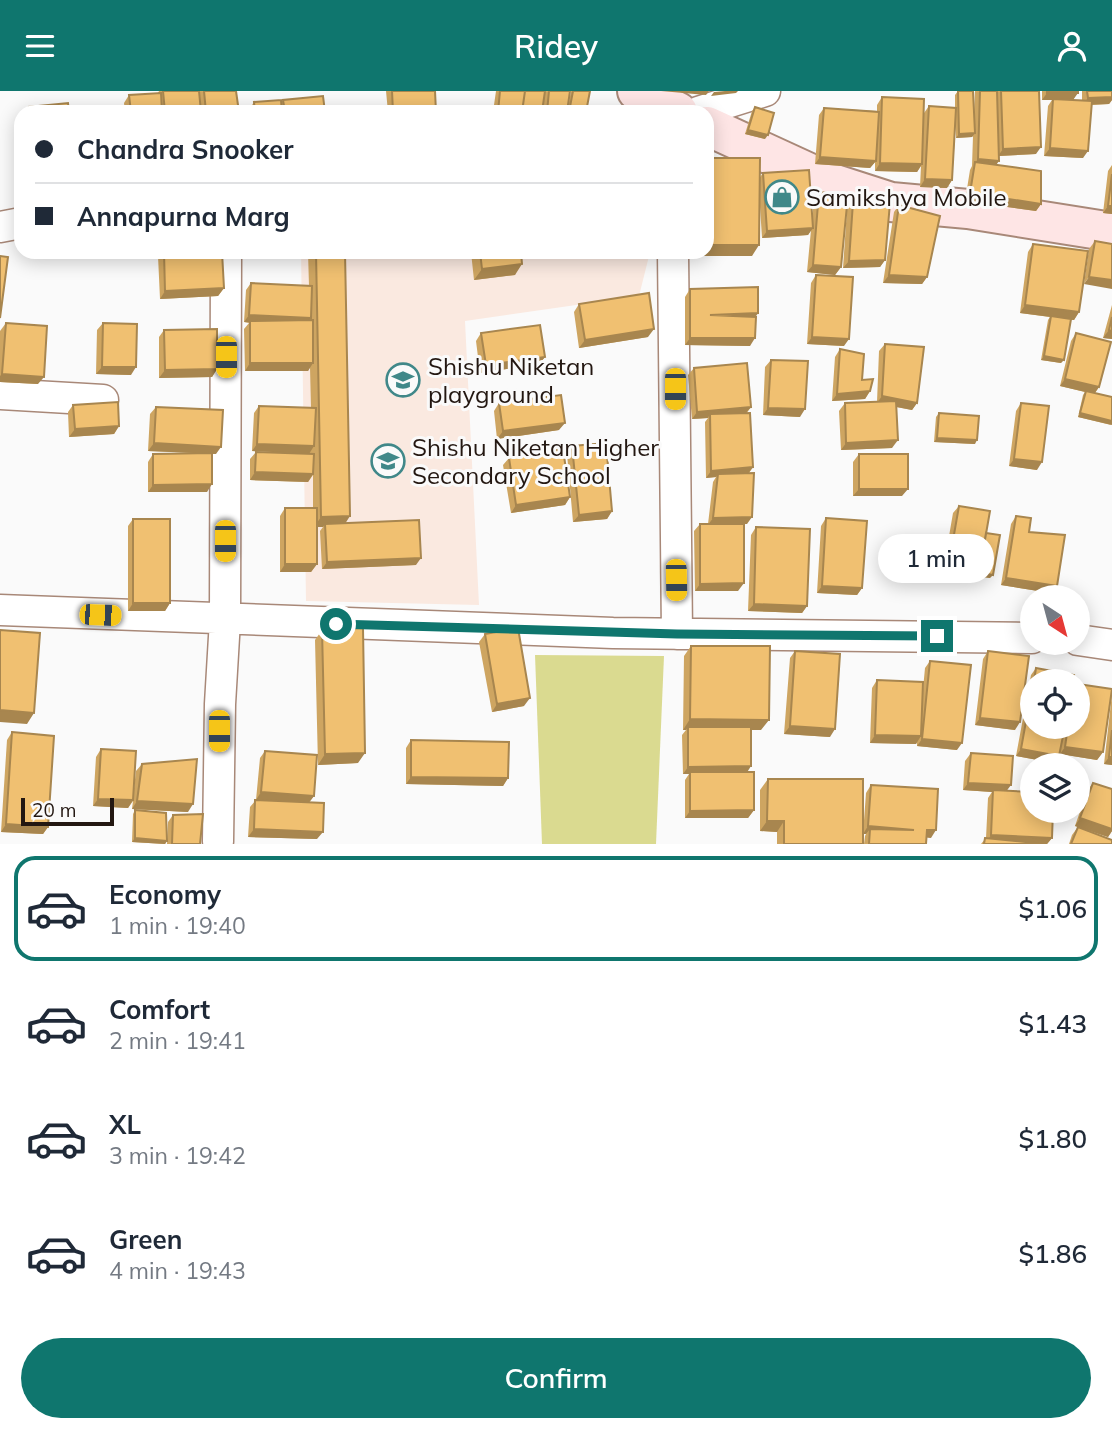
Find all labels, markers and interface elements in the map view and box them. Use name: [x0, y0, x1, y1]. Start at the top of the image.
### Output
text: Ridey: [514, 26, 598, 66]
icon: menu: [21, 27, 59, 65]
icon: person: [1053, 27, 1091, 65]
text: Chandra Snooker: [77, 133, 294, 166]
shop icon: Samikshya Mobile: [763, 178, 801, 216]
place label: Samikshya Mobile: [806, 182, 1006, 212]
text: Annapurna Marg: [77, 200, 290, 233]
car: [216, 336, 237, 378]
place label: Shishu Niketan playground: [428, 351, 594, 409]
school or university icon: Shishu Niketan playground: [384, 361, 422, 399]
car: [665, 368, 686, 410]
place label: Shishu Niketan Higher Secondary School: [412, 432, 659, 490]
school or university icon: Shishu Niketan Higher Secondary School: [369, 442, 407, 480]
car: [215, 520, 236, 562]
callout: 1 min: [879, 535, 995, 583]
text: 1 min: [906, 544, 966, 573]
car: [666, 559, 687, 601]
north arrow: [1020, 585, 1090, 655]
map controls: [1020, 585, 1090, 823]
car: [79, 604, 122, 626]
route start: [320, 608, 352, 640]
route end: [921, 620, 953, 652]
button: locate: [1020, 669, 1090, 739]
car: [209, 710, 230, 752]
button: layers: [1020, 753, 1090, 823]
scale bar: [21, 795, 114, 827]
text: 20 m: [32, 798, 76, 822]
icon: car: [25, 877, 88, 940]
text: Economy: [109, 878, 221, 911]
text: $1.06: [1018, 892, 1087, 925]
text: 1 min · 19:40: [109, 911, 246, 940]
icon: car: [25, 992, 88, 1055]
text: Comfort: [109, 993, 210, 1026]
text: $1.43: [1018, 1007, 1087, 1040]
text: 2 min · 19:41: [109, 1026, 246, 1055]
icon: car: [25, 1107, 88, 1170]
text: XL: [109, 1108, 141, 1141]
text: $1.80: [1018, 1122, 1087, 1155]
text: 3 min · 19:42: [109, 1141, 246, 1170]
icon: car: [25, 1222, 88, 1285]
text: Green: [109, 1223, 182, 1256]
text: $1.86: [1018, 1237, 1087, 1270]
text: 4 min · 19:43: [109, 1256, 246, 1285]
button: Confirm: [21, 1338, 1091, 1418]

